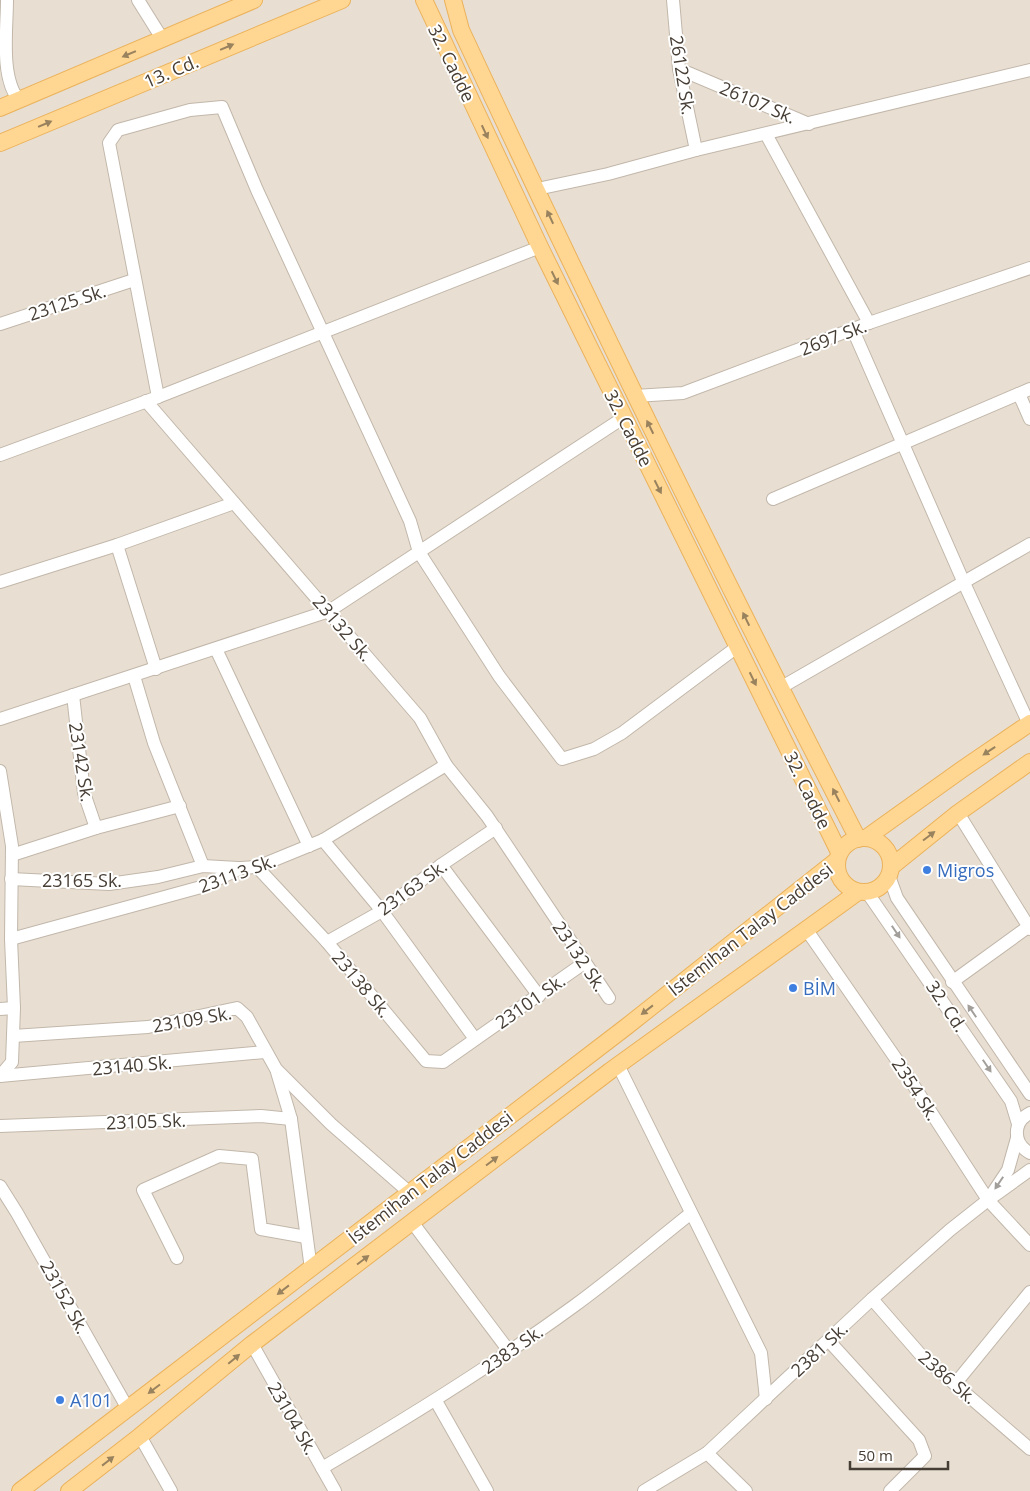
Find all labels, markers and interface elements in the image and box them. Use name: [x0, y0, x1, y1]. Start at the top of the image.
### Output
street label: 32. Cadde: [423, 20, 481, 106]
street label: 26122 Sk.: [665, 34, 701, 116]
one-way arrow: [220, 43, 234, 51]
street label: 13. Cd.: [140, 49, 202, 93]
one-way arrow: [122, 51, 136, 59]
street label: 26107 Sk.: [716, 75, 800, 129]
one-way arrow: [38, 120, 52, 128]
one-way arrow: [481, 124, 489, 139]
one-way arrow: [546, 210, 554, 224]
one-way arrow: [551, 271, 559, 285]
street label: 23125 Sk.: [25, 278, 109, 326]
street label: 2697 Sk.: [796, 313, 870, 361]
street label: 32. Cadde: [599, 385, 659, 471]
one-way arrow: [646, 420, 654, 434]
one-way arrow: [654, 479, 662, 494]
street label: 23132 Sk.: [308, 590, 378, 666]
one-way arrow: [742, 612, 750, 626]
one-way arrow: [749, 672, 757, 687]
street label: 23142 Sk.: [64, 721, 100, 803]
one-way arrow: [983, 746, 996, 755]
street label: 32. Cadde: [779, 747, 837, 833]
one-way arrow: [832, 788, 840, 802]
one-way arrow: [922, 830, 935, 841]
street label: 23113 Sk.: [195, 848, 279, 898]
street label: 23163 Sk.: [373, 854, 451, 920]
street label: İstemihan Talay Caddesi: [663, 857, 837, 1001]
place label: Migros: [937, 858, 994, 882]
marker: Migros: [921, 864, 933, 876]
street label: 23165 Sk.: [42, 868, 122, 892]
street label: 23132 Sk.: [548, 916, 612, 996]
one-way arrow: [891, 925, 901, 938]
street label: 23138 Sk.: [327, 946, 397, 1022]
street label: 23101 Sk.: [490, 968, 570, 1034]
place label: BİM: [803, 976, 836, 1000]
street label: 32. Cd.: [921, 976, 973, 1036]
marker: BİM: [787, 982, 799, 994]
street label: 23109 Sk.: [150, 1000, 234, 1038]
one-way arrow: [641, 1004, 654, 1015]
one-way arrow: [967, 1005, 977, 1018]
street label: 23140 Sk.: [91, 1050, 173, 1080]
street label: 2354 Sk.: [887, 1053, 945, 1125]
one-way arrow: [982, 1059, 992, 1073]
street label: İstemihan Talay Caddesi: [343, 1105, 517, 1249]
street label: 23105 Sk.: [106, 1108, 186, 1134]
one-way arrow: [485, 1156, 499, 1166]
one-way arrow: [994, 1176, 1004, 1190]
one-way arrow: [356, 1254, 369, 1265]
street label: 23152 Sk.: [35, 1256, 95, 1338]
one-way arrow: [277, 1285, 290, 1296]
street label: 2381 Sk.: [785, 1316, 853, 1382]
street label: 2383 Sk.: [476, 1319, 548, 1379]
street label: 2386 Sk.: [914, 1345, 982, 1409]
one-way arrow: [227, 1353, 240, 1364]
street label: 23104 Sk.: [263, 1377, 323, 1459]
one-way arrow: [148, 1384, 161, 1395]
place label: A101: [70, 1388, 112, 1412]
marker: A101: [54, 1394, 66, 1406]
scale bar: [850, 1438, 948, 1470]
text: 50 m: [858, 1445, 893, 1465]
one-way arrow: [101, 1456, 114, 1467]

